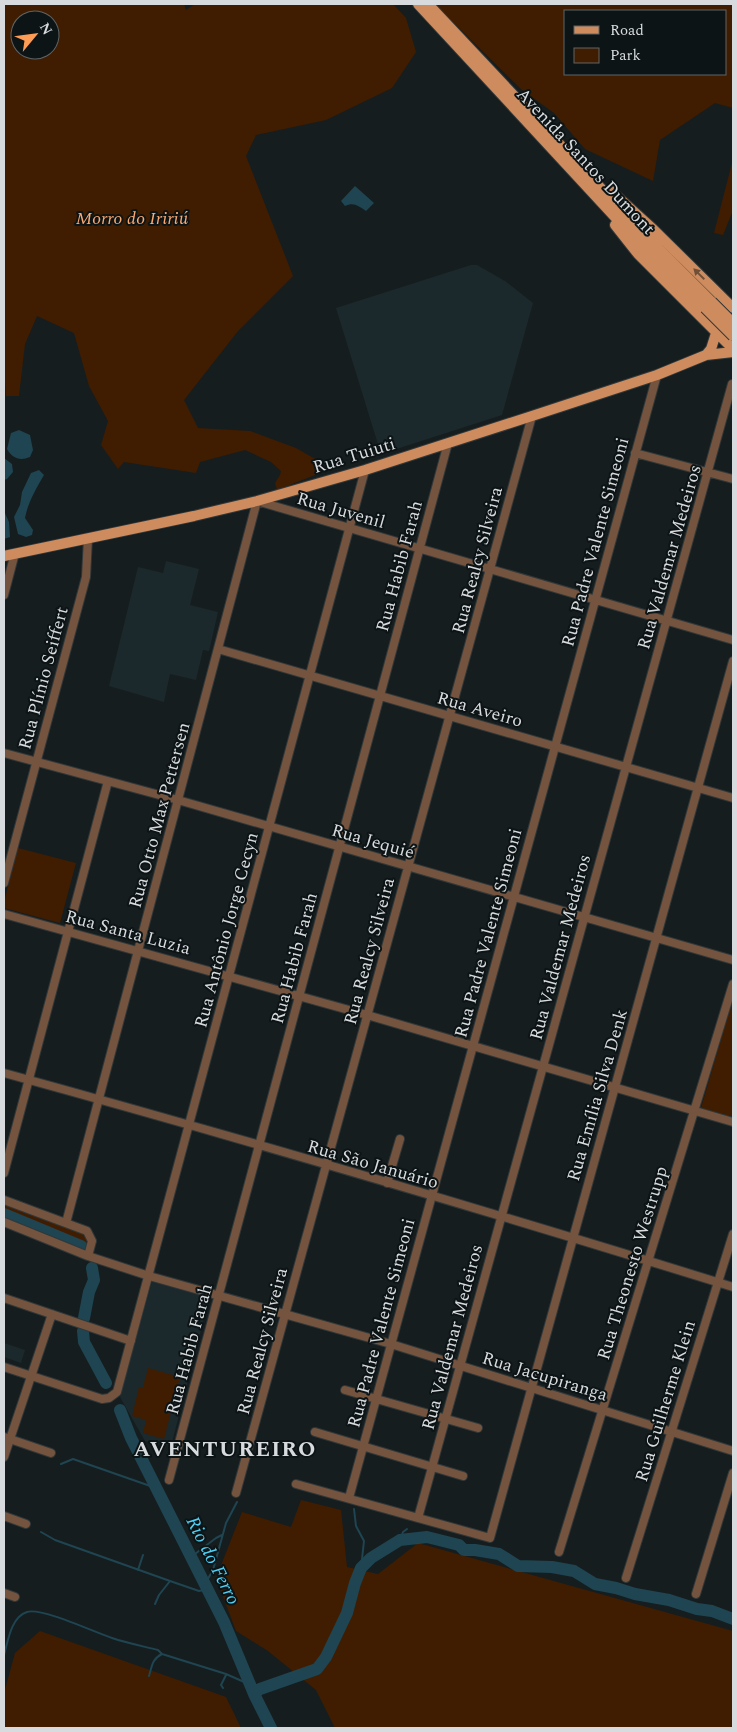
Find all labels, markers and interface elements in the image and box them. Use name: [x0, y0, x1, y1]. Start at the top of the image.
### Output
north arrow: [10, 10, 60, 60]
legend: [564, 10, 727, 75]
text: N: [34, 19, 58, 39]
text: Road: [610, 19, 644, 42]
text: Park: [610, 44, 641, 67]
street label: Avenida Santos Dumont: [510, 81, 661, 241]
park label: Morro do Iririú: [76, 205, 189, 232]
one-way arrow: [693, 268, 705, 280]
street label: Rua Tuiuti: [310, 430, 399, 481]
street label: Rua Padre Valente Simeoni: [554, 434, 636, 650]
street label: Rua Valdemar Medeiros: [630, 461, 709, 653]
street label: Rua Realcy Silveira: [445, 483, 510, 637]
street label: Rua Juvenil: [293, 485, 388, 536]
street label: Rua Habib Farah: [369, 497, 430, 635]
street label: Rua Plínio Seiffert: [11, 604, 76, 753]
street label: Rua Aveiro: [434, 684, 526, 735]
street label: Rua Otto Max Pettersen: [122, 719, 197, 911]
street label: Rua Jequié: [328, 817, 418, 866]
street label: Rua Padre Valente Simeoni: [447, 825, 529, 1041]
street label: Rua Antônio Jorge Cecyn: [187, 829, 266, 1031]
street label: Rua Valdemar Medeiros: [523, 851, 598, 1043]
street label: Rua Realcy Silveira: [337, 874, 402, 1028]
street label: Rua Habib Farah: [264, 889, 325, 1027]
street label: Rua Santa Luzia: [62, 903, 194, 962]
street label: Rua Emília Silva Denk: [560, 1006, 635, 1184]
street label: Rua São Januário: [304, 1133, 442, 1196]
street label: Rua Theonesto Westrupp: [590, 1163, 675, 1363]
street label: Rua Padre Valente Simeoni: [340, 1215, 422, 1431]
street label: Rua Valdemar Medeiros: [415, 1241, 490, 1433]
street label: Rua Realcy Silveira: [230, 1264, 295, 1418]
street label: Rua Habib Farah: [159, 1280, 220, 1418]
street label: Rua Guilherme Klein: [628, 1317, 703, 1485]
street label: Rua Jacupiranga: [479, 1345, 611, 1408]
district label: AVENTUREIRO: [134, 1433, 316, 1466]
water label: Rio do Ferro: [178, 1511, 247, 1610]

